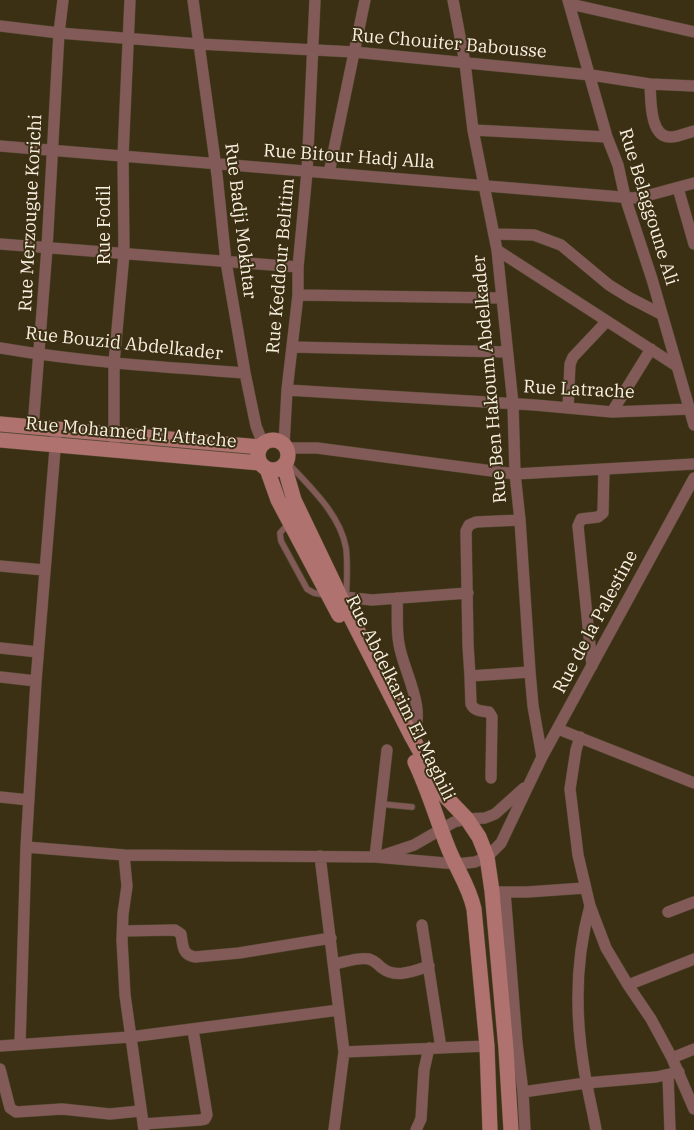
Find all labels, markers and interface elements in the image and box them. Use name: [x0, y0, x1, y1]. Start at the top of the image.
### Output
street label: Rue Chouiter Babousse: [350, 25, 548, 63]
street label: Rue Merzougue Korichi: [15, 114, 47, 312]
street label: Rue Belaggoune Ali: [614, 126, 682, 288]
street label: Rue Bitour Hadj Alla: [263, 140, 435, 174]
street label: Rue Badji Mokhtar: [220, 142, 260, 300]
street label: Rue Keddour Belitim: [263, 177, 299, 355]
street label: Rue Fodil: [94, 185, 116, 265]
street label: Rue Ben Hakoum Abdelkader: [468, 254, 512, 504]
street label: Rue Bouzid Abdelkader: [24, 323, 224, 365]
street label: Rue Latrache: [523, 376, 635, 404]
street label: Rue Mohamed El Attache: [25, 413, 237, 453]
street label: Rue de la Palestine: [549, 547, 643, 697]
street label: Rue Abdelkarim El Maghili: [341, 592, 459, 804]

